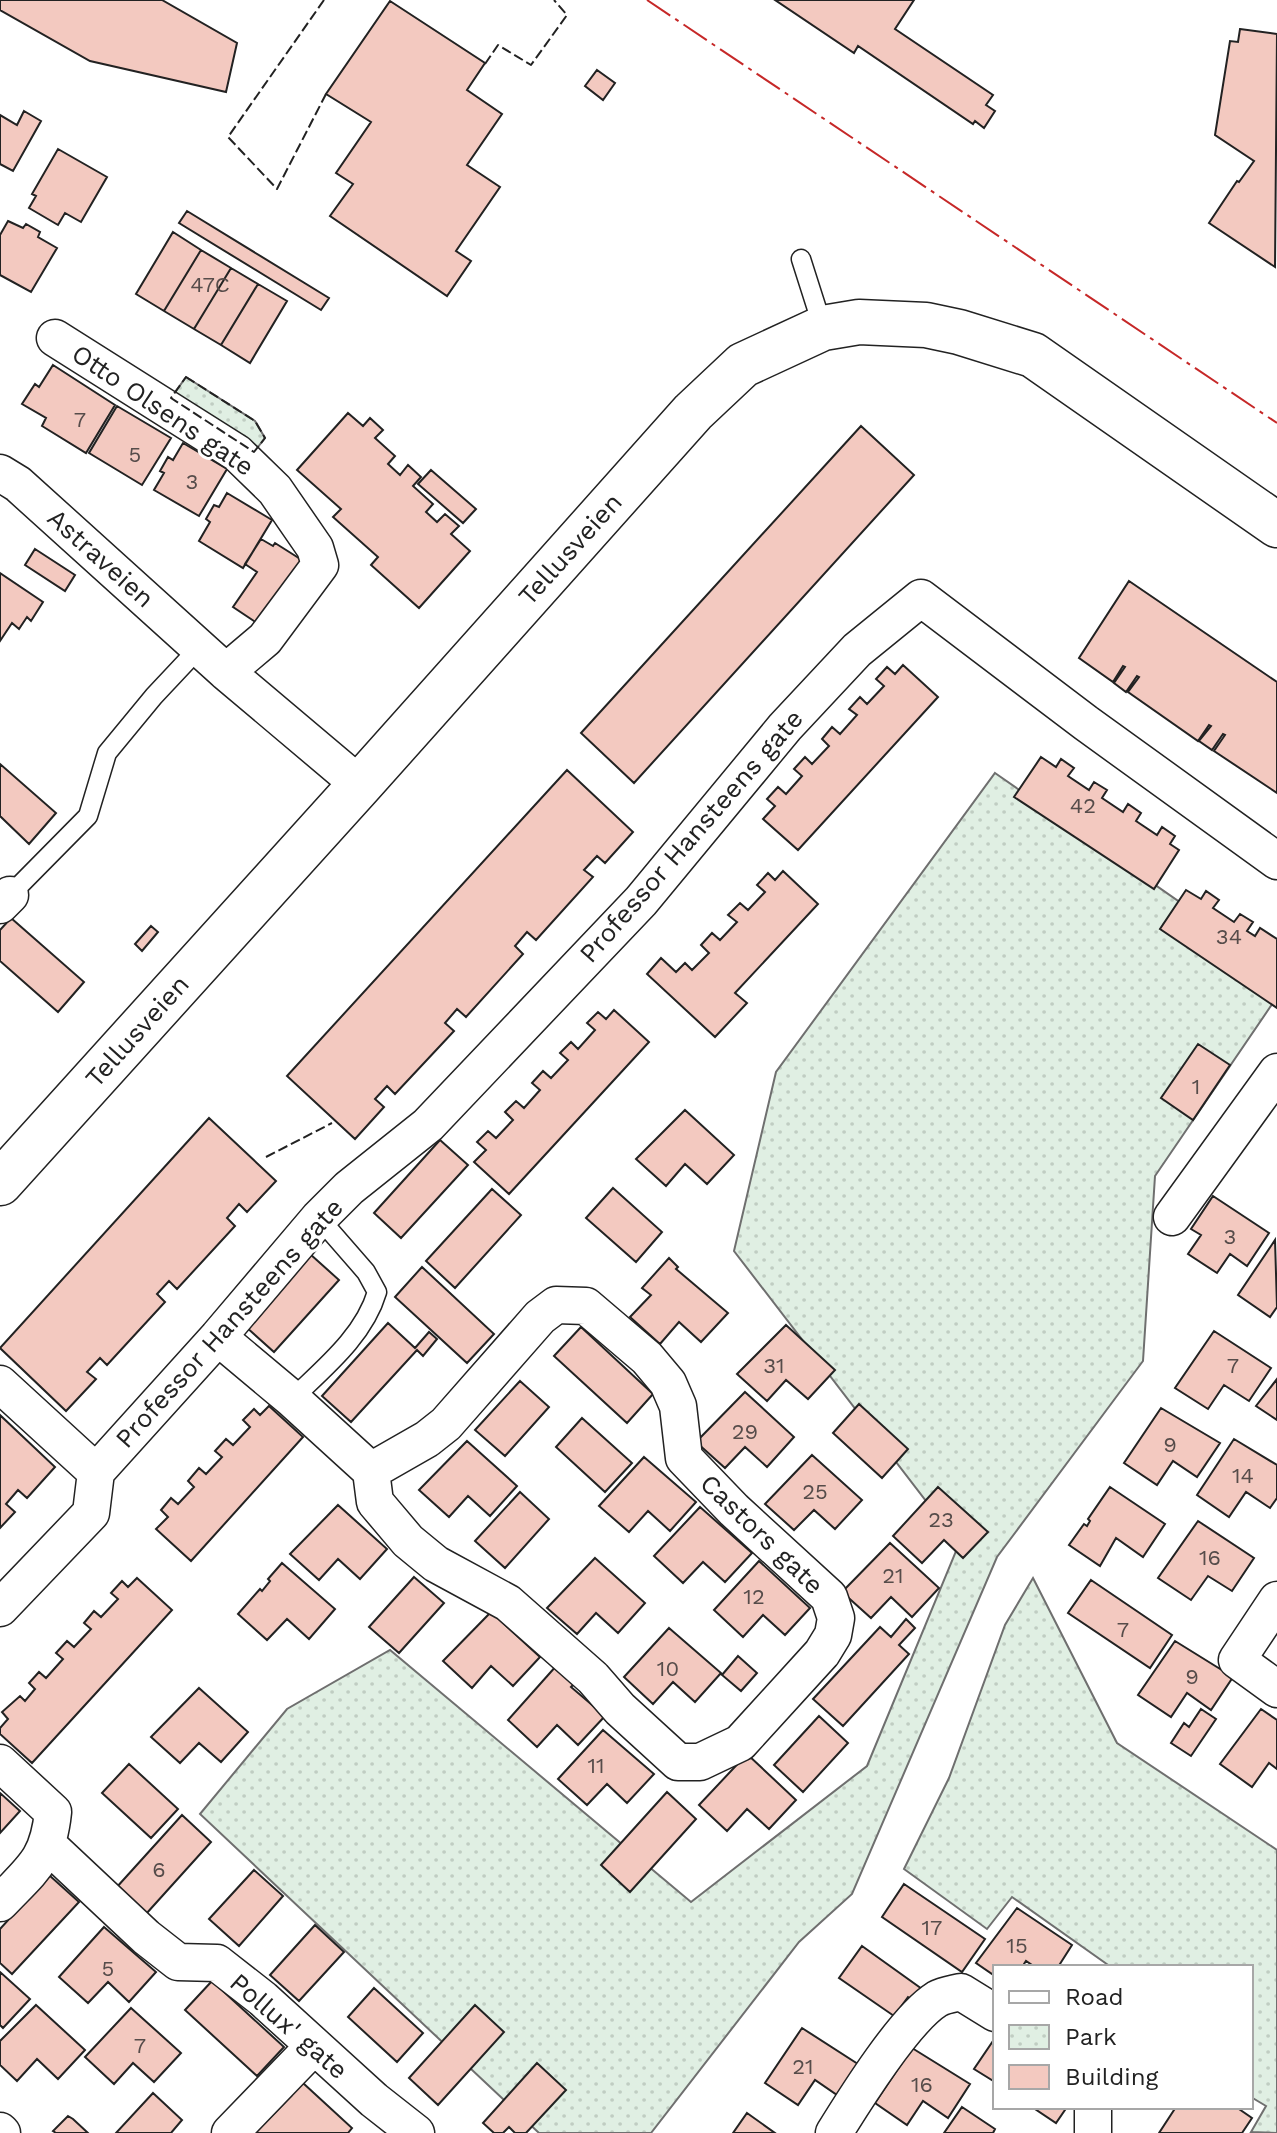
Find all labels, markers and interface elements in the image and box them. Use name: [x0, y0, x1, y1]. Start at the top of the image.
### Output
house number: 47C: [190, 272, 230, 297]
street label: Otto Olsens gate: [66, 338, 260, 482]
house number: 7: [74, 407, 86, 432]
house number: 5: [129, 442, 141, 467]
house number: 3: [186, 469, 198, 494]
street label: Tellusveien: [512, 487, 628, 611]
street label: Astraveien: [42, 502, 160, 614]
street label: Professor Hansteens gate: [573, 703, 809, 969]
house number: 42: [1070, 793, 1096, 818]
house number: 34: [1216, 924, 1242, 949]
street label: Tellusveien: [79, 969, 195, 1093]
house number: 1: [1192, 1074, 1200, 1099]
street label: Professor Hansteens gate: [109, 1192, 349, 1454]
house number: 3: [1224, 1224, 1236, 1249]
house number: 31: [763, 1353, 785, 1378]
house number: 7: [1227, 1353, 1239, 1378]
house number: 29: [732, 1419, 758, 1444]
house number: 9: [1163, 1432, 1177, 1457]
house number: 14: [1232, 1463, 1254, 1488]
street label: Castors gate: [694, 1468, 830, 1600]
house number: 25: [802, 1479, 828, 1504]
house number: 23: [928, 1507, 954, 1532]
house number: 16: [1199, 1545, 1221, 1570]
house number: 21: [882, 1563, 904, 1588]
house number: 12: [743, 1584, 765, 1609]
house number: 7: [1117, 1617, 1129, 1642]
house number: 10: [657, 1656, 679, 1681]
house number: 9: [1185, 1664, 1199, 1689]
house number: 11: [587, 1753, 605, 1778]
house number: 6: [152, 1857, 166, 1882]
house number: 17: [922, 1915, 942, 1940]
house number: 15: [1006, 1933, 1028, 1958]
house number: 5: [102, 1956, 114, 1981]
legend: [993, 1965, 1253, 2109]
street label: Pollux' gate: [224, 1967, 354, 2085]
text: Road: [1065, 1983, 1124, 2011]
text: Park: [1065, 2023, 1117, 2051]
house number: 7: [134, 2033, 146, 2058]
house number: 21: [792, 2054, 814, 2079]
text: Building: [1065, 2063, 1158, 2091]
house number: 16: [911, 2072, 933, 2097]

